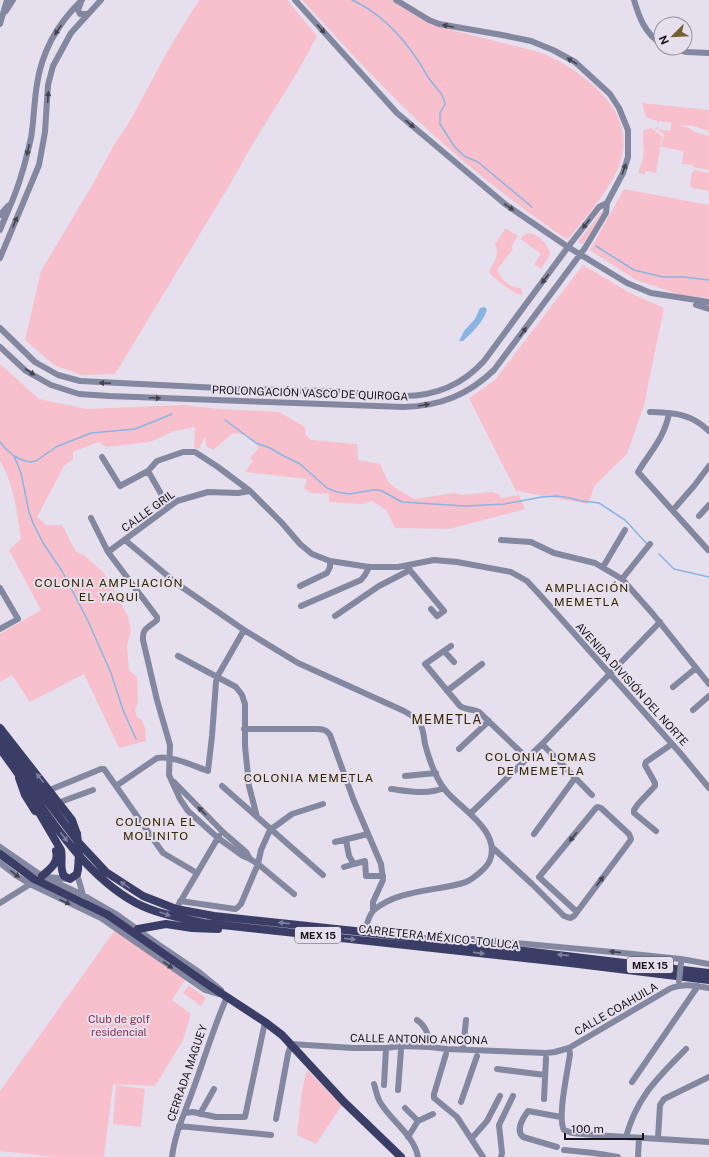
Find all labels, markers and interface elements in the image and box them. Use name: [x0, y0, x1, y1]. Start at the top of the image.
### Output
north arrow: [653, 16, 693, 56]
one-way arrow: [442, 22, 455, 28]
one-way arrow: [316, 24, 326, 34]
one-way arrow: [54, 25, 62, 35]
text: N: [657, 34, 671, 46]
one-way arrow: [567, 57, 577, 65]
one-way arrow: [44, 91, 51, 103]
one-way arrow: [405, 119, 415, 128]
one-way arrow: [24, 144, 30, 157]
one-way arrow: [622, 162, 628, 174]
one-way arrow: [504, 203, 515, 211]
one-way arrow: [12, 216, 18, 227]
one-way arrow: [582, 219, 591, 230]
one-way arrow: [541, 274, 549, 284]
one-way arrow: [519, 326, 527, 337]
one-way arrow: [25, 368, 35, 376]
one-way arrow: [98, 380, 111, 386]
street label: PROLONGACIÓN VASCO DE QUIROGA: [212, 383, 409, 402]
one-way arrow: [149, 395, 162, 401]
one-way arrow: [418, 402, 431, 408]
street label: CALLE GRIL: [119, 488, 177, 534]
district label: COLONIA AMPLIACIÓN EL YAQUI: [34, 576, 184, 604]
district label: AMPLIACIÓN MEMETLA: [545, 581, 629, 609]
street label: AVENIDA DIVISIÓN DEL NORTE: [574, 619, 691, 748]
district label: MEMETLA: [411, 712, 483, 727]
district label: COLONIA LOMAS DE MEMETLA: [485, 750, 597, 778]
district label: COLONIA MEMETLA: [244, 771, 374, 785]
one-way arrow: [36, 773, 45, 784]
one-way arrow: [197, 806, 207, 816]
district label: COLONIA EL MOLINITO: [116, 815, 196, 843]
one-way arrow: [60, 831, 68, 842]
one-way arrow: [568, 831, 577, 842]
one-way arrow: [9, 870, 20, 878]
one-way arrow: [596, 875, 605, 886]
one-way arrow: [120, 881, 130, 889]
one-way arrow: [59, 899, 71, 905]
one-way arrow: [160, 911, 172, 917]
one-way arrow: [278, 920, 290, 926]
street label: CARRETERA MÉXICO - TOLUCA: [358, 922, 520, 951]
road number: MEX 15: [295, 927, 341, 943]
one-way arrow: [343, 936, 356, 942]
one-way arrow: [609, 949, 621, 956]
one-way arrow: [473, 950, 485, 956]
one-way arrow: [557, 952, 569, 958]
road number: MEX 15: [627, 957, 673, 973]
one-way arrow: [163, 961, 173, 969]
street label: CALLE COAHUILA: [572, 980, 660, 1038]
park label: Club de golf residencial: [88, 1013, 151, 1038]
street label: CERRADA MAGUEY: [165, 1023, 209, 1123]
street label: CALLE ANTONIO ANCONA: [350, 1032, 488, 1046]
scale bar: [565, 1115, 643, 1141]
text: 100 m: [571, 1122, 604, 1136]

